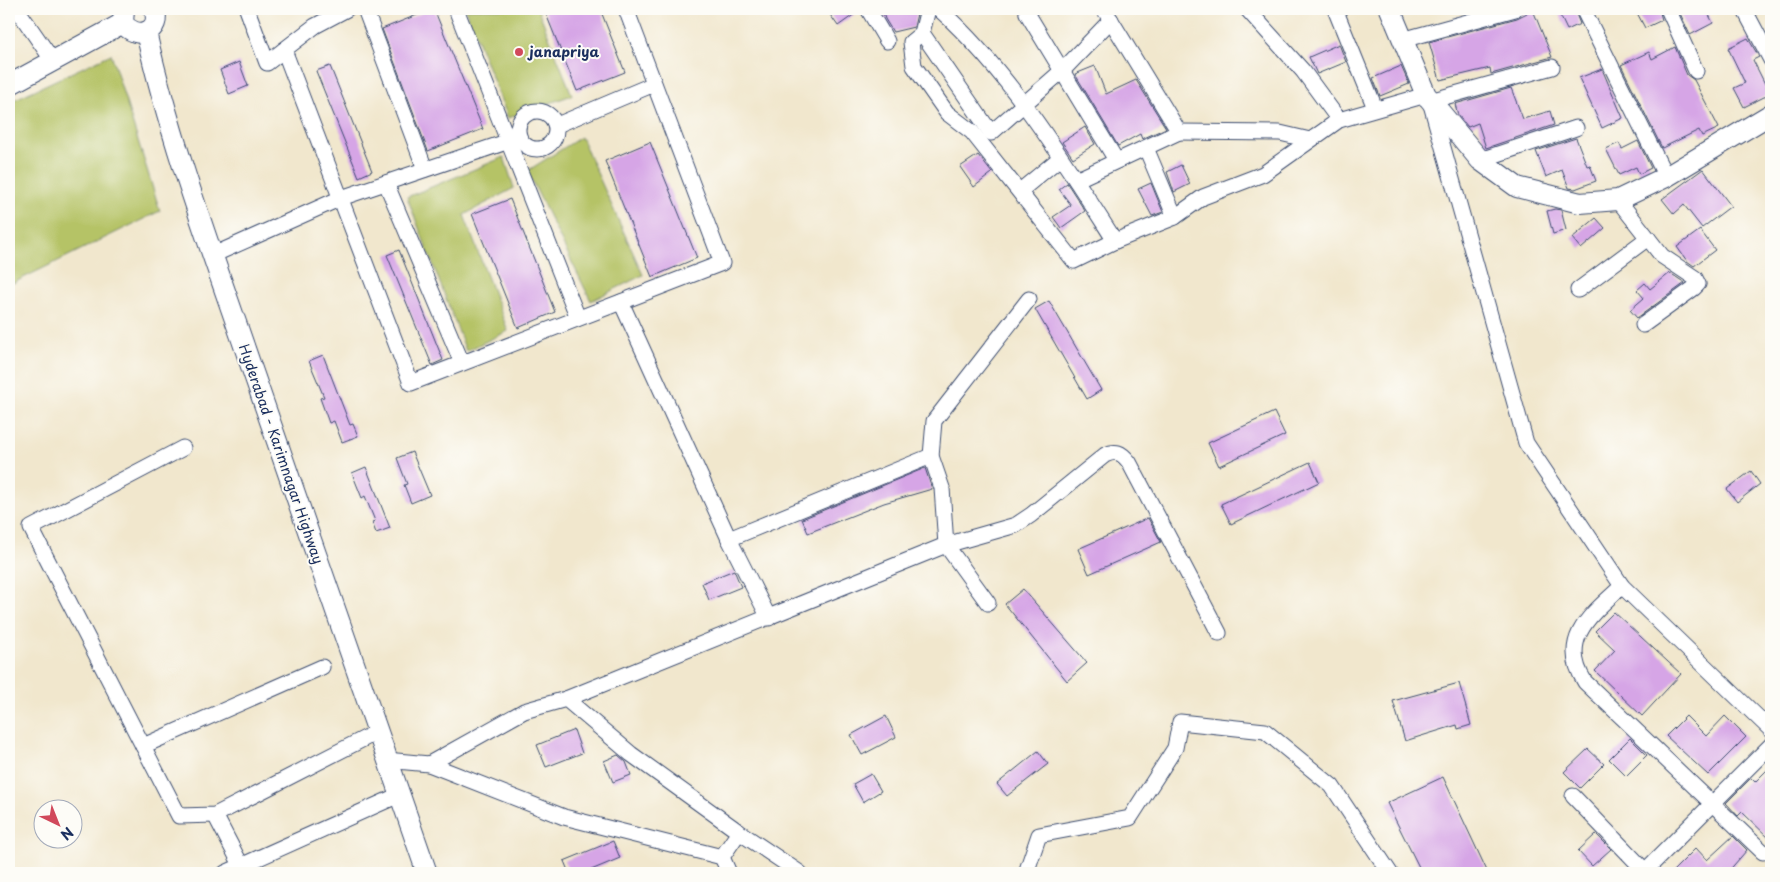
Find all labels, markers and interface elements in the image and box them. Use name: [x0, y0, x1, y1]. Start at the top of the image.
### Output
place label: janapriya: [527, 41, 599, 62]
marker: janapriya: [513, 46, 525, 58]
street label: Hyderabad - Karimnagar Highway: [234, 341, 329, 567]
north arrow: [32, 800, 82, 850]
text: N: [56, 822, 78, 845]

